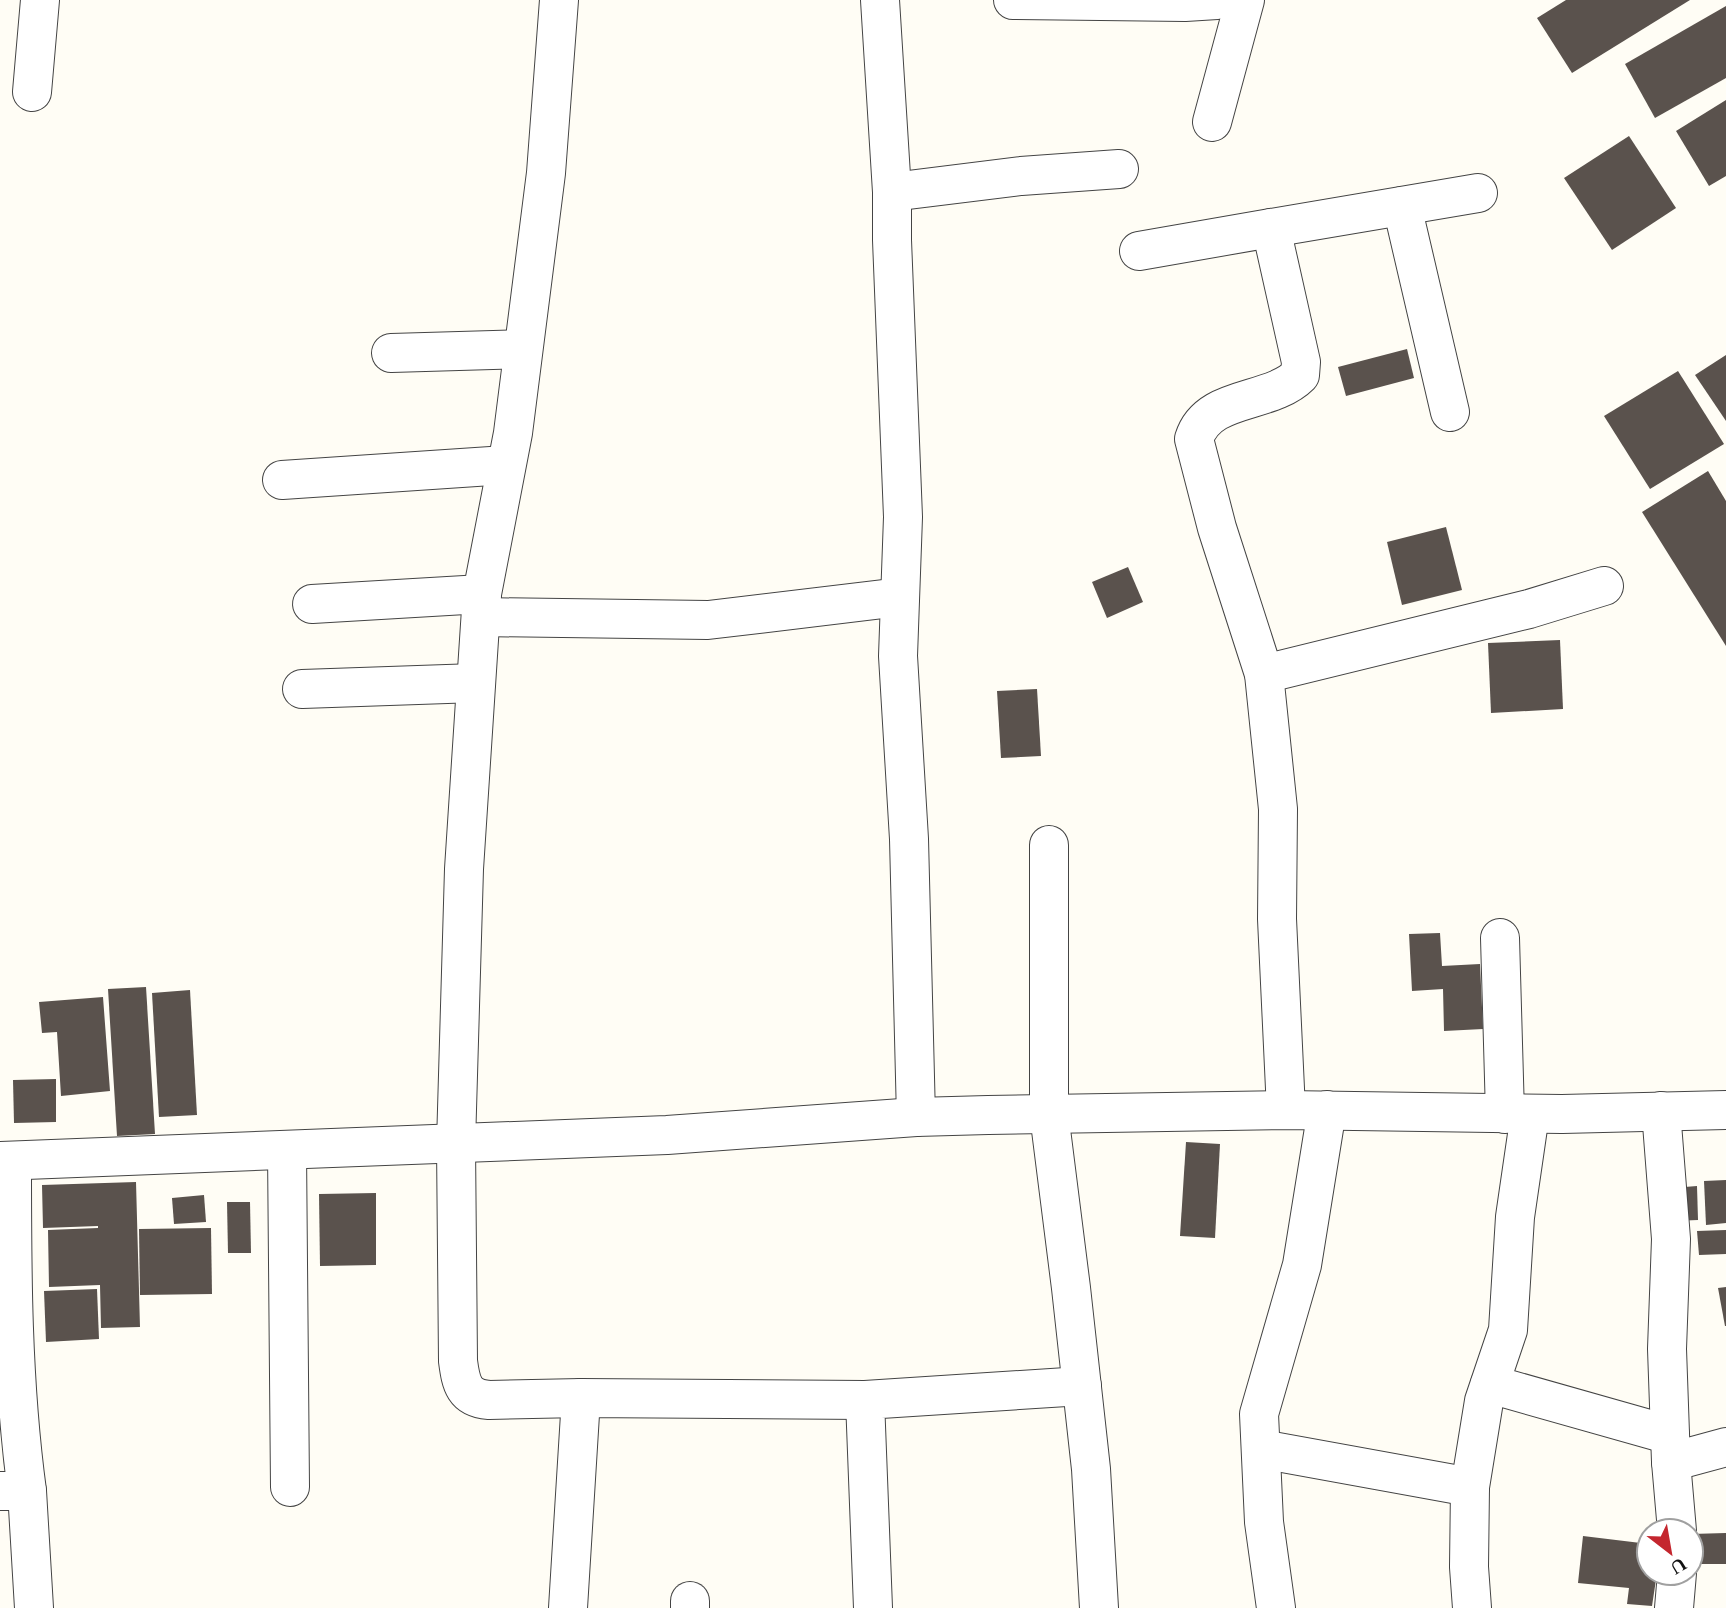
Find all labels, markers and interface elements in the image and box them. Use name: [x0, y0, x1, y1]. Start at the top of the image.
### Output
north arrow: [1635, 1517, 1705, 1587]
text: U: [1664, 1549, 1692, 1582]

